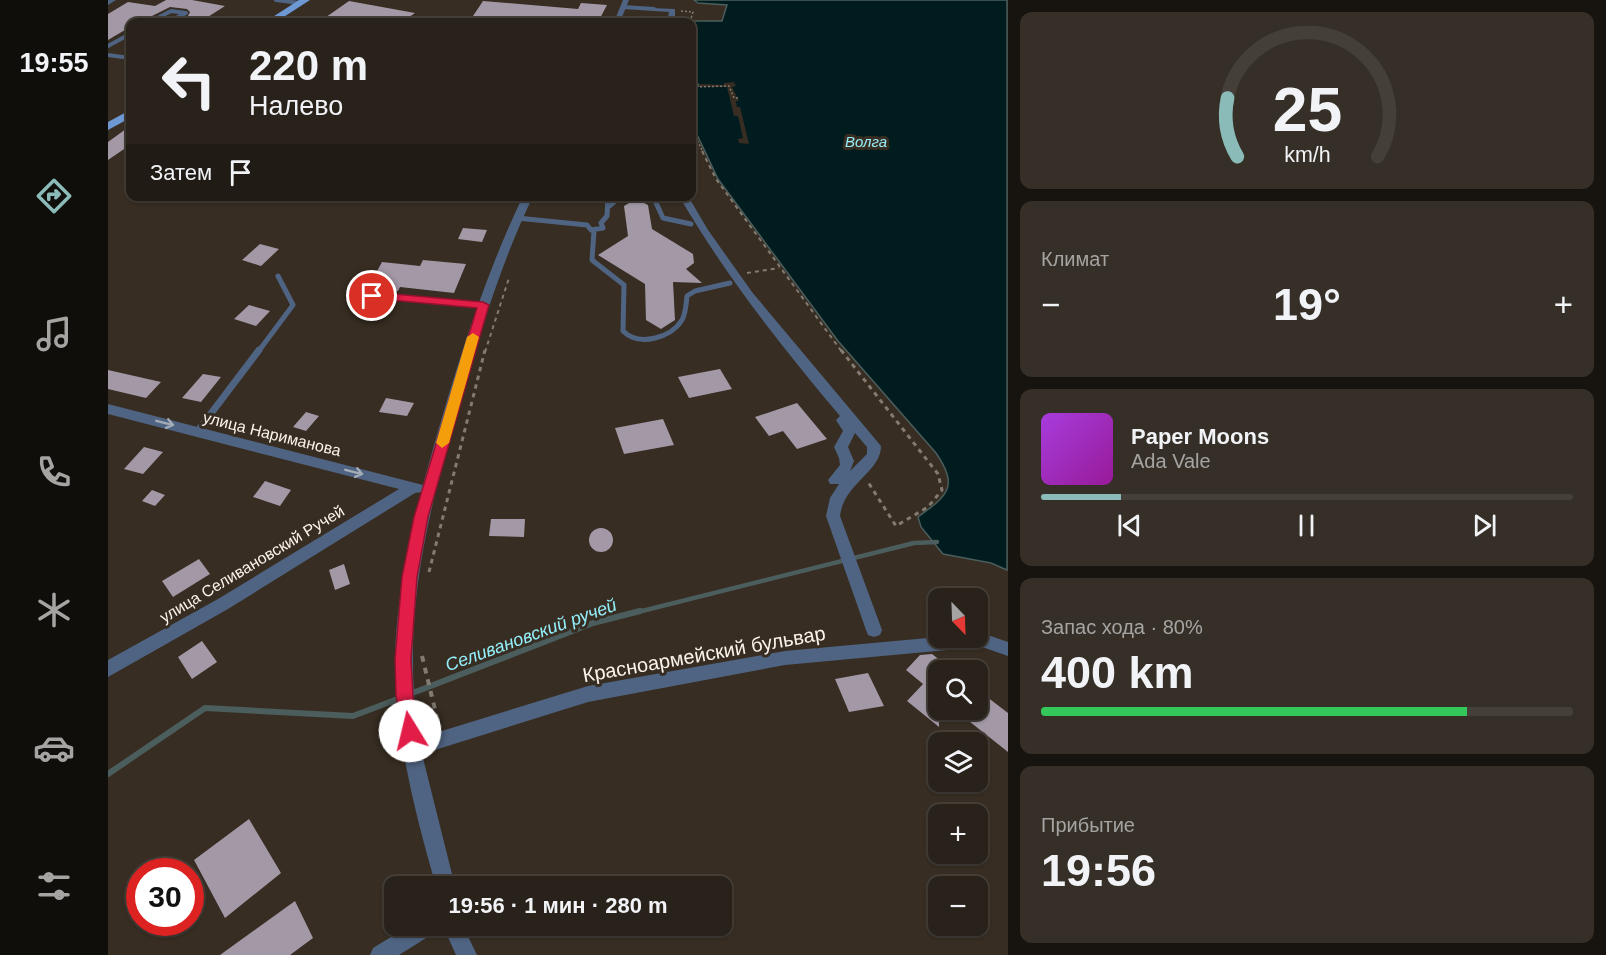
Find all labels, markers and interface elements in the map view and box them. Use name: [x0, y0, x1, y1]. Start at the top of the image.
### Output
icon: left: [150, 42, 228, 120]
text: 220 m: [249, 42, 368, 89]
text: 19:55: [19, 48, 89, 78]
text: 25: [1272, 75, 1342, 144]
text: Налево: [249, 91, 343, 121]
water label: Волга: [845, 133, 887, 150]
text: km/h: [1284, 144, 1330, 168]
icon: arrive: [224, 156, 257, 189]
text: Затем: [150, 160, 212, 185]
icon: directions: [33, 175, 75, 217]
text: Климат: [1041, 248, 1109, 270]
pin: [346, 270, 397, 321]
icon: arrive: [355, 279, 388, 312]
text: 19°: [1273, 279, 1341, 330]
text: −: [1041, 286, 1060, 323]
text: +: [1554, 286, 1573, 323]
icon: music: [33, 313, 75, 355]
street label: улица Нариманова: [201, 409, 343, 459]
one-way arrow: [155, 418, 174, 430]
text: Paper Moons: [1131, 424, 1269, 449]
text: Ada Vale: [1131, 450, 1211, 472]
icon: phone: [33, 451, 75, 493]
one-way arrow: [344, 466, 363, 478]
street label: улица Селивановский Ручей: [157, 502, 347, 626]
icon: previous: [1113, 509, 1146, 542]
icon: pause: [1290, 509, 1323, 542]
icon: next: [1468, 509, 1501, 542]
north arrow: [928, 588, 988, 648]
map controls: [928, 588, 988, 936]
icon: climate: [33, 589, 75, 631]
water label: Селивановский ручей: [443, 595, 619, 675]
text: Запас хода · 80%: [1041, 616, 1203, 638]
street label: Красноармейский бульвар: [581, 622, 827, 686]
text: 400 km: [1041, 647, 1194, 698]
button: search: [928, 660, 988, 720]
position arrow: [378, 699, 442, 763]
icon: car: [33, 727, 75, 769]
button: layers: [928, 732, 988, 792]
button: +: [928, 804, 988, 864]
text: Прибытие: [1041, 814, 1135, 836]
text: 19:56: [1041, 845, 1156, 896]
speed limit sign: 30: [126, 858, 204, 936]
icon: filters: [33, 865, 75, 907]
button: −: [928, 876, 988, 936]
text: 19:56 · 1 мин · 280 m: [448, 893, 668, 918]

